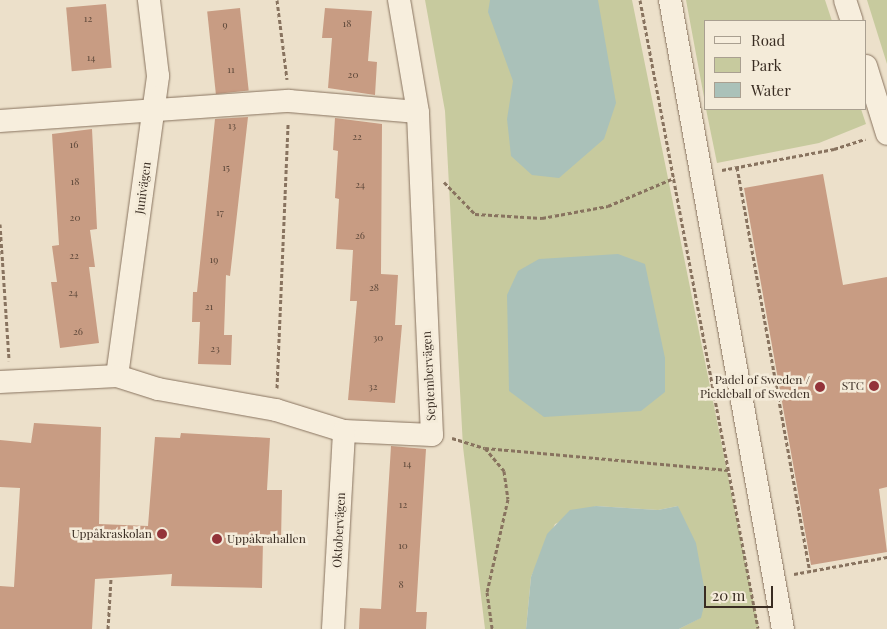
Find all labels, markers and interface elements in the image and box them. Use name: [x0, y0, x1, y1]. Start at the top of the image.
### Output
house number: 12: [84, 13, 92, 25]
house number: 18: [343, 18, 351, 30]
house number: 9: [222, 19, 228, 31]
legend: [704, 20, 867, 110]
text: Road: [751, 30, 785, 50]
house number: 14: [87, 52, 95, 64]
text: Park: [751, 55, 782, 75]
house number: 11: [227, 64, 235, 76]
house number: 20: [348, 69, 358, 81]
text: Water: [751, 80, 791, 100]
house number: 13: [228, 120, 236, 132]
house number: 22: [352, 131, 362, 143]
house number: 16: [70, 139, 78, 151]
street label: Junivägen: [132, 161, 154, 215]
house number: 15: [222, 162, 230, 174]
house number: 18: [71, 176, 79, 188]
house number: 24: [355, 179, 365, 191]
house number: 17: [216, 207, 224, 219]
house number: 20: [70, 212, 80, 224]
house number: 26: [355, 230, 365, 242]
house number: 22: [69, 250, 79, 262]
house number: 19: [210, 254, 218, 266]
house number: 28: [369, 282, 379, 294]
house number: 24: [68, 287, 78, 299]
house number: 21: [205, 301, 213, 313]
house number: 26: [73, 326, 83, 338]
street label: Septembervägen: [419, 331, 439, 421]
house number: 30: [373, 332, 383, 344]
house number: 23: [210, 343, 220, 355]
place label: Padel of Sweden / Pickleball of Sweden: [700, 373, 810, 401]
place label: STC: [842, 379, 864, 393]
marker: STC: [868, 380, 880, 392]
house number: 32: [368, 381, 378, 393]
marker: Padel of Sweden / Pickleball of Sweden: [814, 381, 826, 393]
house number: 14: [403, 458, 411, 470]
street label: Oktobervägen: [330, 492, 348, 568]
house number: 12: [399, 499, 407, 511]
place label: Uppåkraskolan: [72, 527, 152, 541]
marker: Uppåkraskolan: [156, 528, 168, 540]
place label: Uppåkrahallen: [227, 532, 306, 546]
marker: Uppåkrahallen: [211, 533, 223, 545]
house number: 10: [398, 540, 408, 552]
scale bar: [707, 576, 776, 608]
house number: 8: [398, 579, 404, 591]
text: 20 m: [712, 585, 745, 605]

